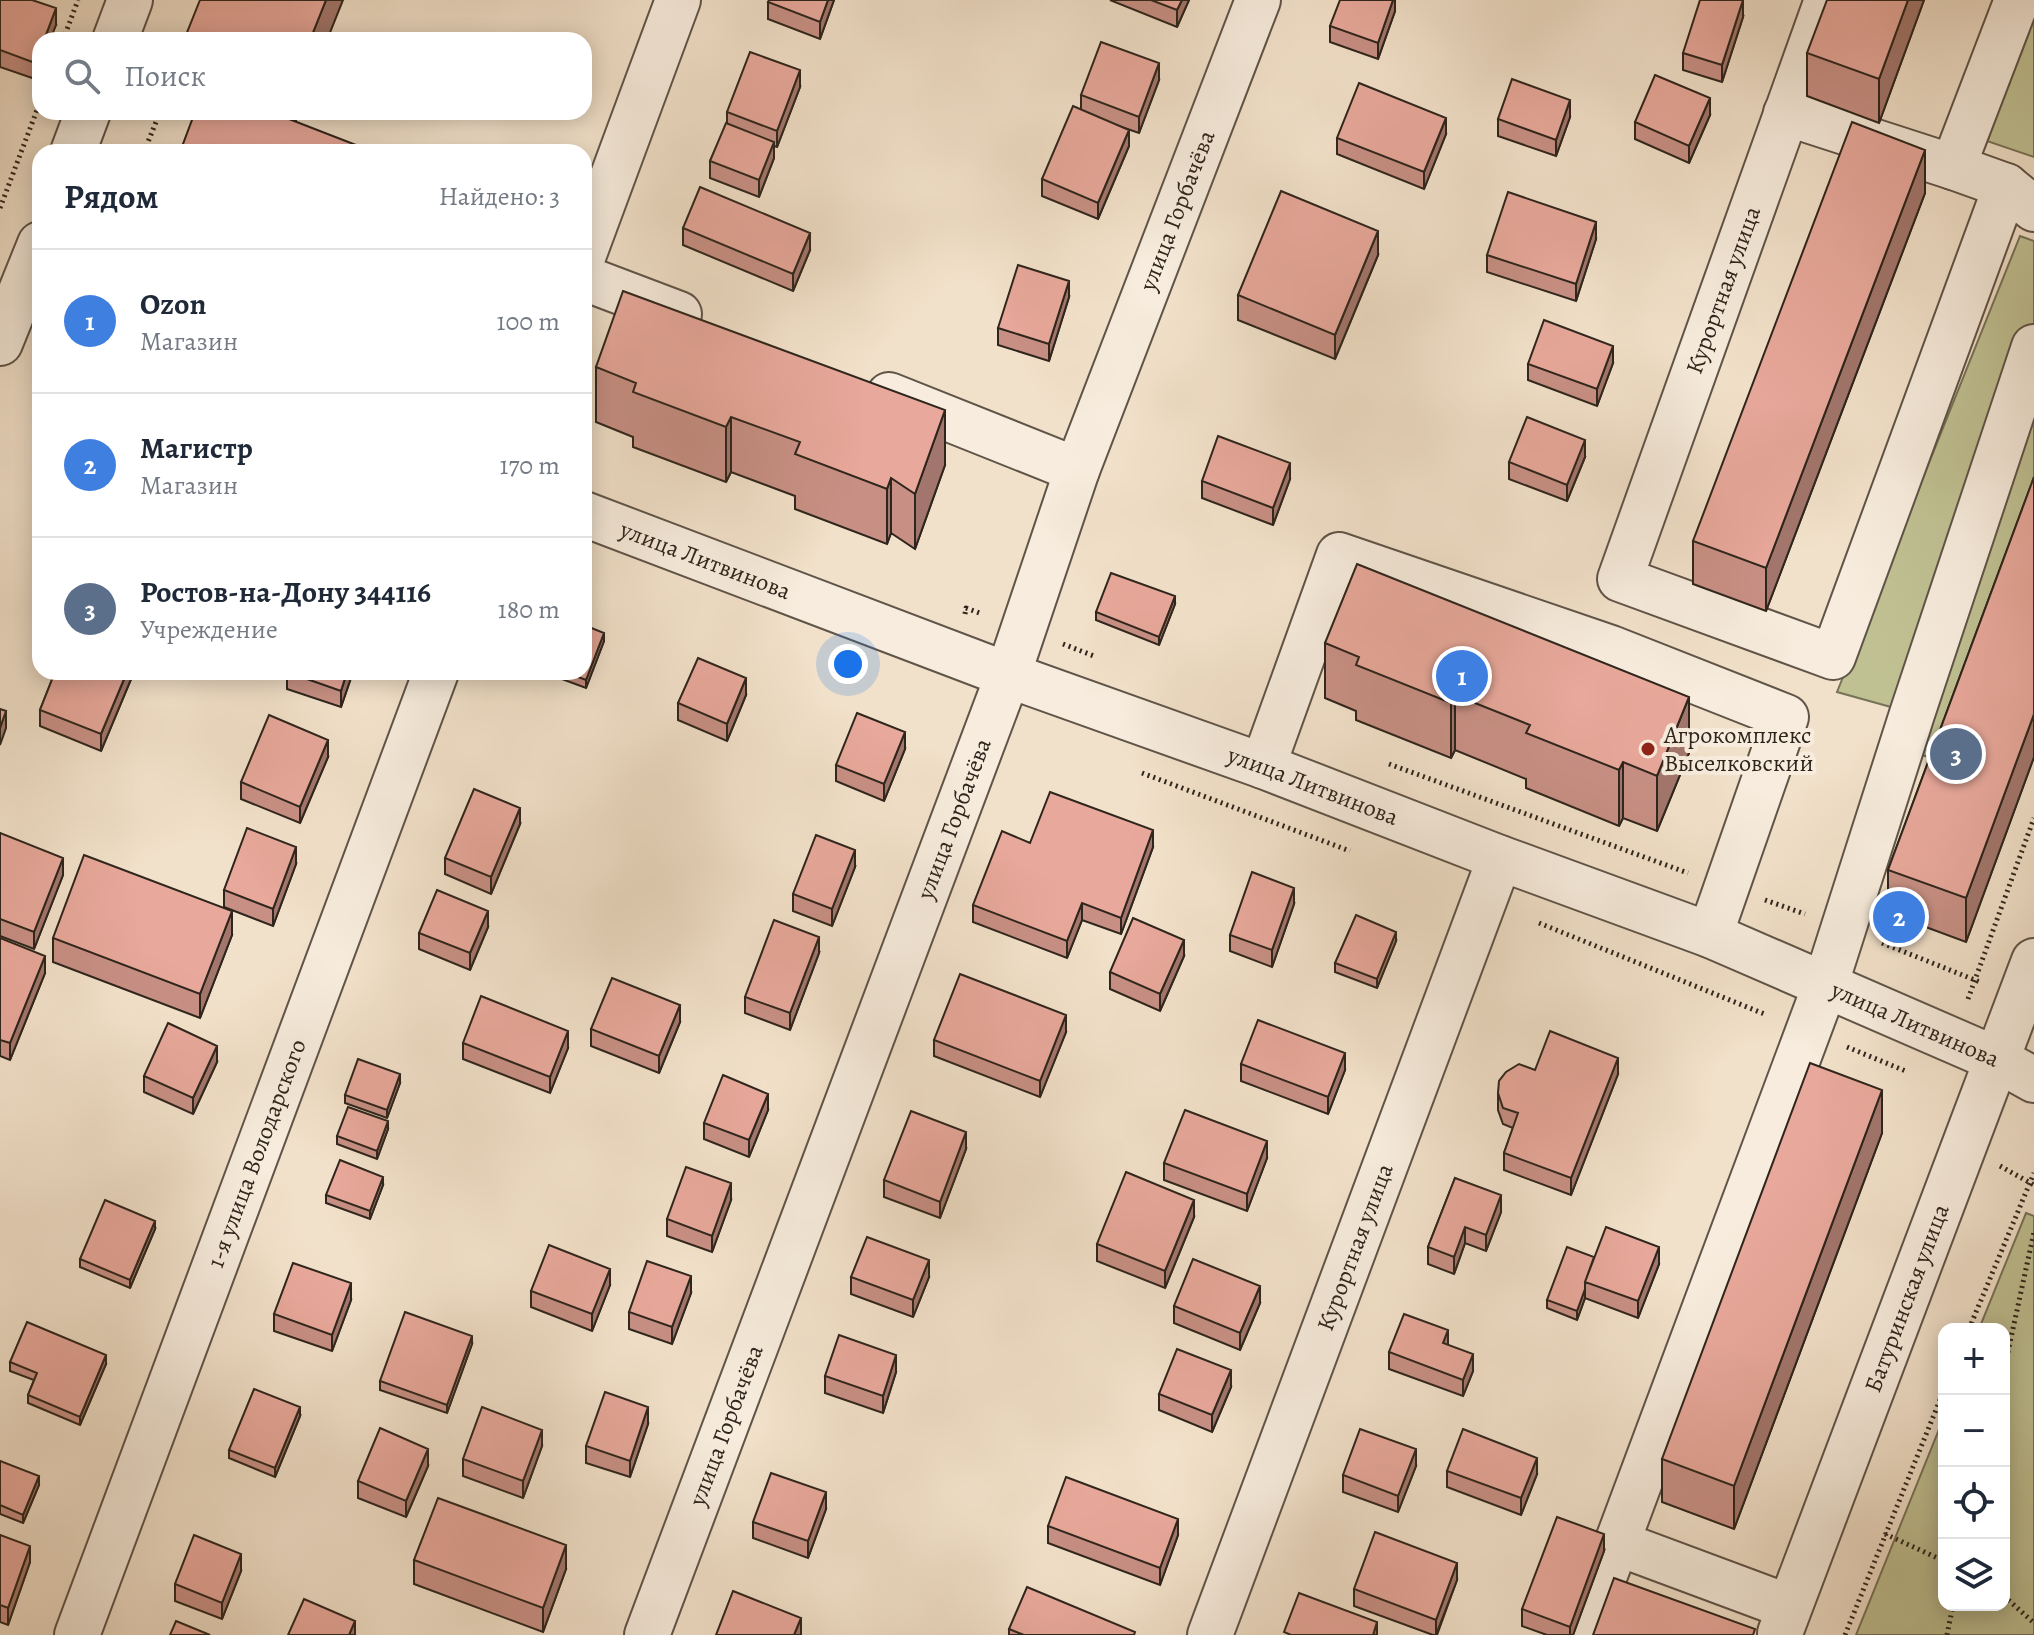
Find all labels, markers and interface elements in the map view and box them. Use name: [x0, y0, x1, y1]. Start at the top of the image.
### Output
search box: [32, 32, 592, 120]
icon: search: [60, 54, 104, 98]
text: Поиск: [124, 56, 206, 96]
street label: улица Горбачёва: [1131, 126, 1222, 296]
text: Рядом: [64, 173, 158, 220]
text: Найдено: 3: [439, 179, 560, 214]
street label: Курортная улица: [1678, 202, 1768, 378]
text: Ozon: [140, 284, 206, 324]
text: 1: [85, 304, 95, 339]
text: 100 m: [497, 304, 560, 339]
text: Магазин: [140, 324, 238, 359]
text: Магистр: [140, 428, 253, 468]
text: 2: [84, 448, 96, 483]
text: 170 m: [500, 448, 560, 483]
text: Магазин: [140, 468, 238, 503]
street label: улица Литвинова: [615, 513, 795, 607]
text: Ростов-на-Дону 344116: [140, 572, 431, 612]
text: 3: [84, 592, 96, 627]
text: 180 m: [498, 592, 560, 627]
text: Учреждение: [140, 612, 278, 647]
your location: [828, 644, 868, 684]
pin: 1: [1436, 646, 1488, 706]
place label: Агрокомплекс Выселковский: [1663, 719, 1814, 779]
pin: 3: [1930, 724, 1982, 784]
street label: улица Горбачёва: [909, 734, 999, 905]
street label: улица Литвинова: [1222, 738, 1403, 833]
marker: Агрокомплекс Выселковский: [1639, 740, 1657, 758]
pin: 2: [1873, 887, 1925, 947]
street label: улица Литвинова: [1825, 973, 2004, 1075]
street label: 1-я улица Володарского: [199, 1034, 314, 1272]
street label: Курортная улица: [1309, 1159, 1401, 1335]
street label: Батуринская улица: [1856, 1200, 1957, 1397]
map controls: [1938, 1323, 2010, 1611]
button: +: [1938, 1323, 2010, 1395]
street label: улица Горбачёва: [681, 1340, 771, 1511]
button: −: [1938, 1395, 2010, 1467]
button: locate: [1938, 1467, 2010, 1539]
button: layers: [1938, 1539, 2010, 1611]

